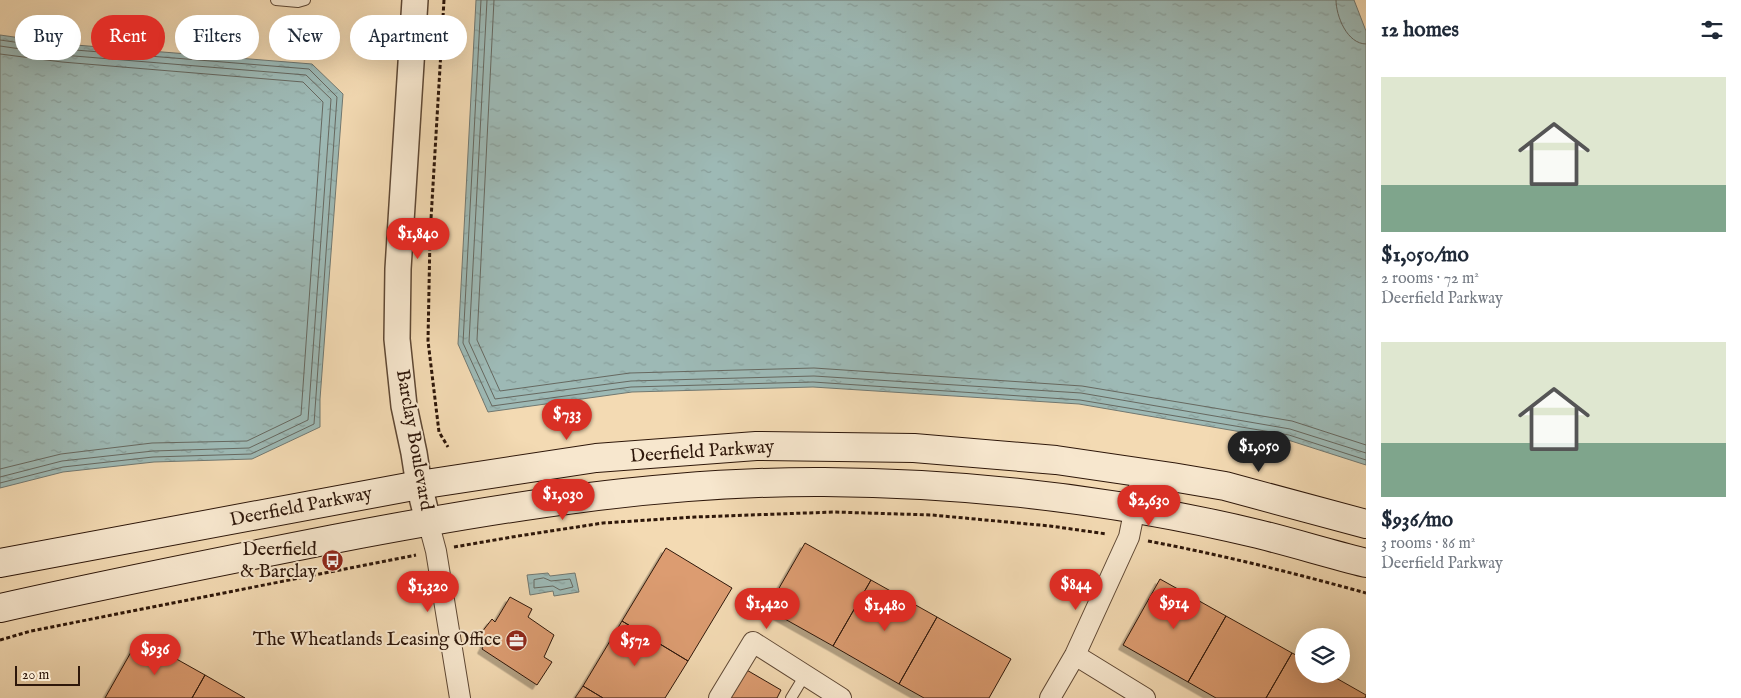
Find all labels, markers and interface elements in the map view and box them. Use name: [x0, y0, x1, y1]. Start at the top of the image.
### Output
chip: Buy: [15, 15, 81, 60]
chip: Rent: [91, 15, 165, 60]
chip: Filters: [175, 15, 259, 60]
chip: New: [269, 15, 340, 60]
chip: Apartment: [350, 15, 467, 60]
icon: filters: [1698, 16, 1726, 44]
text: 12 homes: [1381, 17, 1459, 44]
icon: home: [1509, 109, 1599, 199]
pin: $1,840: [377, 218, 459, 260]
text: $1,840: [397, 224, 439, 244]
text: $1,050/mo: [1381, 242, 1469, 269]
text: 2 rooms · 72 m²: [1381, 269, 1479, 289]
text: Deerfield Parkway: [1381, 289, 1503, 309]
street label: Barclay Boulevard: [390, 368, 438, 513]
icon: home: [1509, 374, 1599, 464]
pin: $733: [537, 398, 597, 441]
text: $733: [553, 405, 581, 425]
pin: $1,050: [1218, 430, 1300, 473]
street label: Deerfield Parkway: [629, 435, 776, 469]
text: $1,050: [1239, 437, 1279, 457]
pin: $1,030: [522, 478, 604, 521]
street label: Deerfield Parkway: [228, 481, 375, 533]
pin: $2,630: [1108, 484, 1190, 527]
text: $1,030: [543, 485, 583, 505]
text: $2,630: [1128, 491, 1170, 511]
text: $936/mo: [1381, 507, 1453, 534]
text: 3 rooms · 86 m²: [1381, 534, 1475, 554]
place label: Deerfield & Barclay: [240, 538, 318, 584]
bus stop icon: Deerfield & Barclay: [321, 549, 345, 573]
text: Deerfield Parkway: [1381, 554, 1503, 574]
pin: $844: [1046, 568, 1106, 611]
pin: $1,320: [387, 570, 469, 613]
text: $844: [1061, 575, 1091, 595]
text: $1,320: [408, 577, 448, 597]
pin: $1,420: [726, 588, 808, 630]
pin: $914: [1144, 588, 1204, 630]
pin: $1,480: [844, 590, 926, 632]
text: $1,420: [746, 594, 788, 614]
text: $914: [1159, 594, 1189, 614]
text: $1,480: [864, 596, 906, 616]
pin: $572: [605, 624, 665, 667]
place label: The Wheatlands Leasing Office: [253, 628, 501, 652]
office icon: The Wheatlands Leasing Office: [505, 628, 529, 652]
map controls: [1295, 628, 1350, 683]
button: layers: [1295, 628, 1350, 683]
text: $572: [620, 631, 650, 651]
pin: $936: [125, 634, 185, 676]
text: $936: [141, 640, 169, 660]
scale bar: [15, 663, 80, 686]
text: 20 m: [22, 666, 49, 684]

